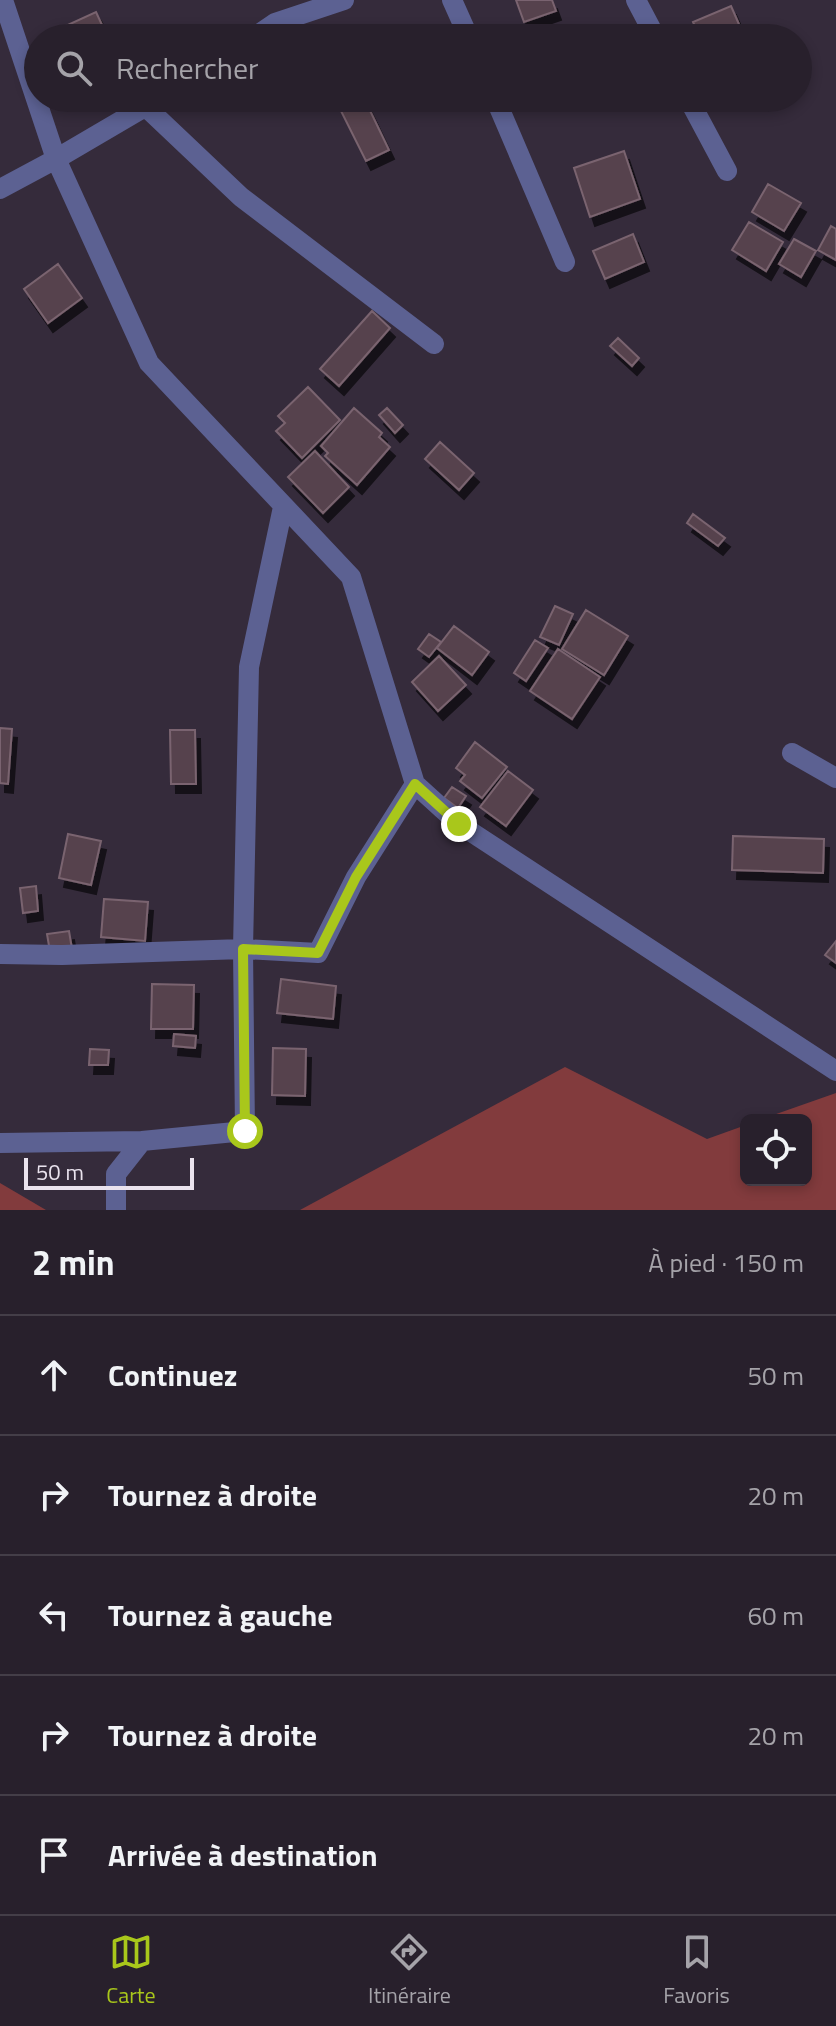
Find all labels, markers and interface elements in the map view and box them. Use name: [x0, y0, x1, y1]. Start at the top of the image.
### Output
search box: [24, 24, 812, 112]
text: Rechercher: [116, 45, 259, 91]
icon: search: [52, 46, 96, 90]
route end: [441, 806, 477, 842]
route start: [227, 1113, 263, 1149]
map controls: [740, 1114, 812, 1186]
button: locate: [740, 1114, 812, 1186]
scale bar: [24, 1154, 194, 1190]
text: 50 m: [36, 1155, 84, 1189]
text: 2 min: [32, 1236, 115, 1288]
text: À pied · 150 m: [648, 1243, 804, 1282]
text: Continuez: [108, 1352, 237, 1398]
icon: ahead: [32, 1353, 76, 1397]
text: 50 m: [747, 1356, 804, 1395]
text: Tournez à droite: [108, 1472, 317, 1518]
icon: right: [32, 1473, 76, 1517]
text: 20 m: [747, 1476, 804, 1515]
text: Tournez à gauche: [108, 1592, 333, 1638]
icon: left: [32, 1593, 76, 1637]
text: 60 m: [747, 1596, 804, 1635]
text: Tournez à droite: [108, 1712, 317, 1758]
icon: right: [32, 1713, 76, 1757]
text: 20 m: [747, 1716, 804, 1755]
text: Arrivée à destination: [108, 1832, 378, 1878]
icon: arrive: [32, 1833, 76, 1877]
tab: Carte: [106, 1930, 156, 2012]
tab: Itinéraire: [368, 1930, 451, 2012]
tab: Favoris: [663, 1930, 730, 2012]

